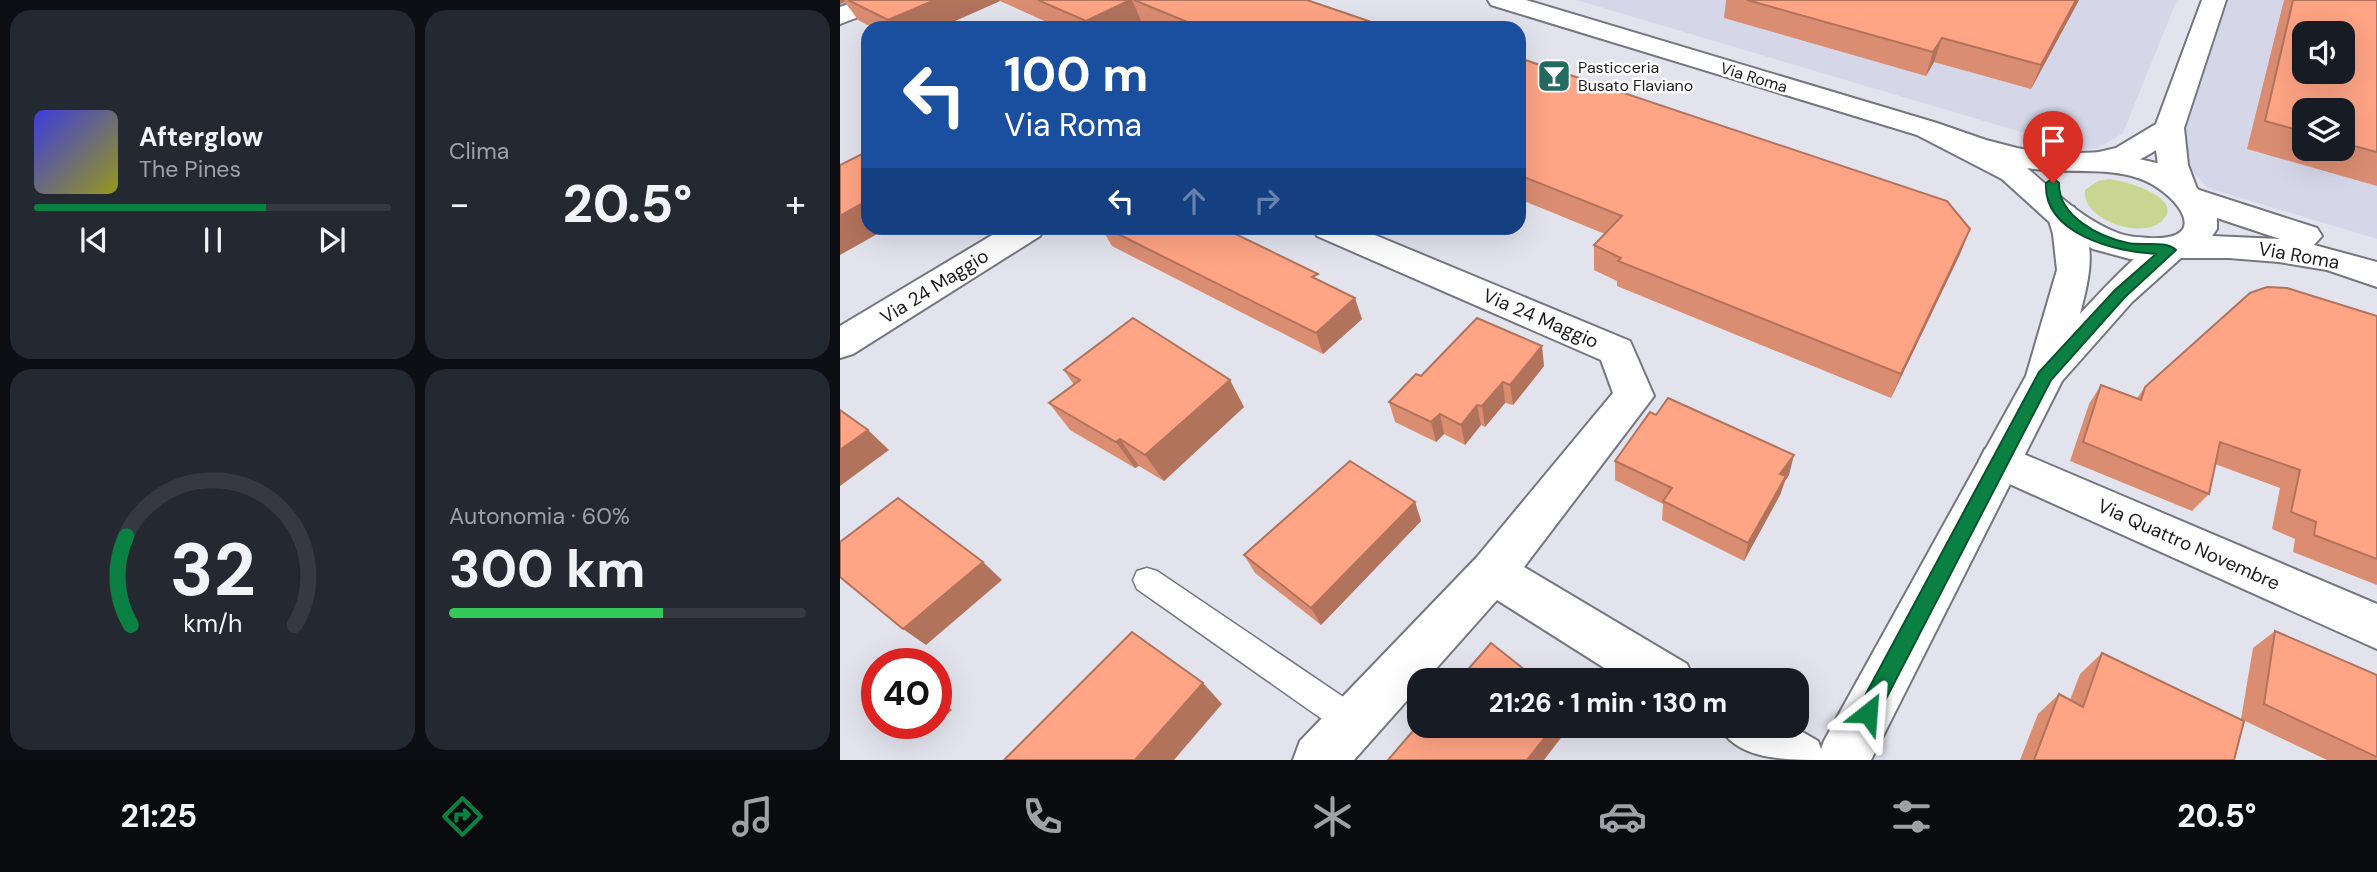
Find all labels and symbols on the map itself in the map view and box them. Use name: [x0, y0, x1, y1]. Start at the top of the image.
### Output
bar icon: Pasticceria Busato Flaviano: [1535, 57, 1573, 95]
place label: Pasticceria Busato Flaviano: [1578, 57, 1693, 96]
street label: Via Roma: [1718, 57, 1790, 98]
pin: [2023, 111, 2083, 183]
street label: Via Roma: [2256, 236, 2341, 275]
street label: Via 24 Maggio: [875, 243, 993, 330]
street label: Via 24 Maggio: [1479, 283, 1602, 354]
street label: Via Quattro Novembre: [2094, 493, 2284, 596]
speed limit sign: 40: [861, 648, 952, 739]
position arrow: [1831, 676, 1905, 750]

